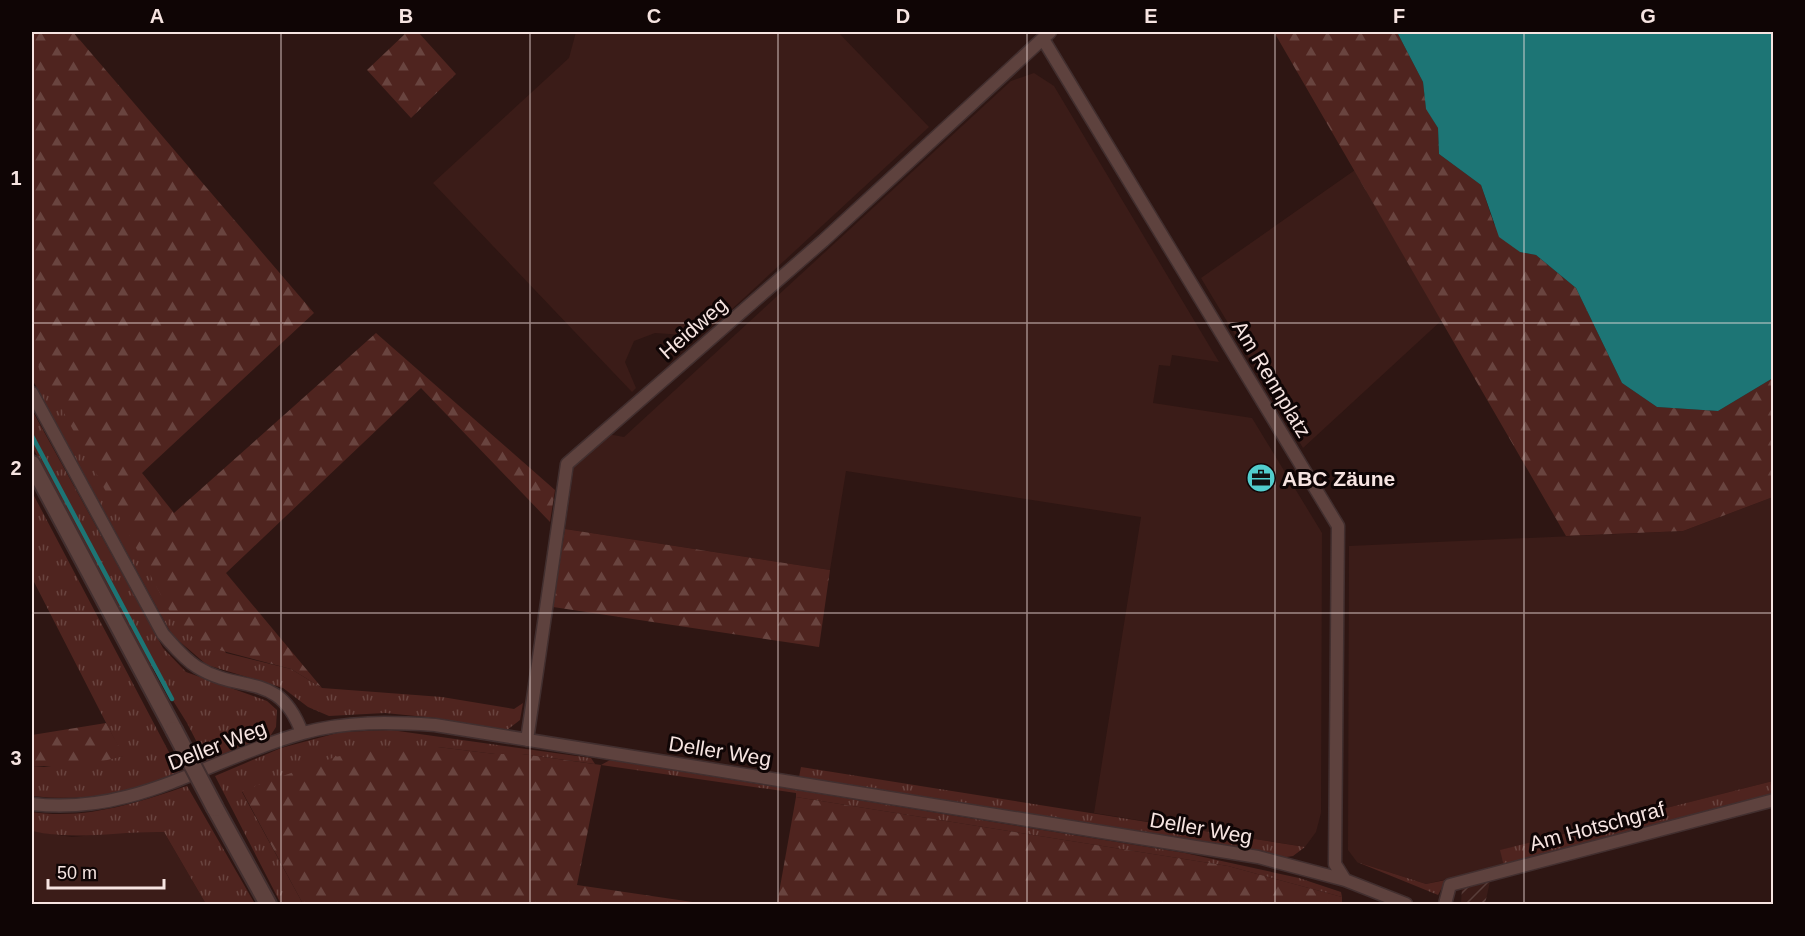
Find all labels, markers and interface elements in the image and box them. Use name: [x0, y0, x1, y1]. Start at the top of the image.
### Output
text: A: [150, 5, 164, 27]
text: B: [399, 5, 413, 27]
text: C: [647, 5, 661, 27]
text: D: [896, 5, 910, 27]
text: E: [1144, 5, 1158, 27]
text: F: [1393, 5, 1405, 27]
text: G: [1640, 5, 1656, 27]
text: 1: [10, 167, 22, 189]
street label: Heidweg: [655, 293, 731, 363]
street label: Am Rennplatz: [1228, 317, 1316, 441]
text: 2: [10, 457, 22, 479]
office icon: ABC Zäune: [1245, 462, 1277, 494]
place label: ABC Zäune: [1282, 467, 1395, 490]
street label: Deller Weg: [165, 716, 269, 774]
street label: Deller Weg: [667, 732, 773, 770]
text: 3: [10, 747, 22, 769]
street label: Am Hotschgraf: [1527, 797, 1667, 855]
street label: Deller Weg: [1148, 808, 1254, 848]
scale bar: [48, 852, 164, 890]
text: 50 m: [57, 863, 97, 883]

